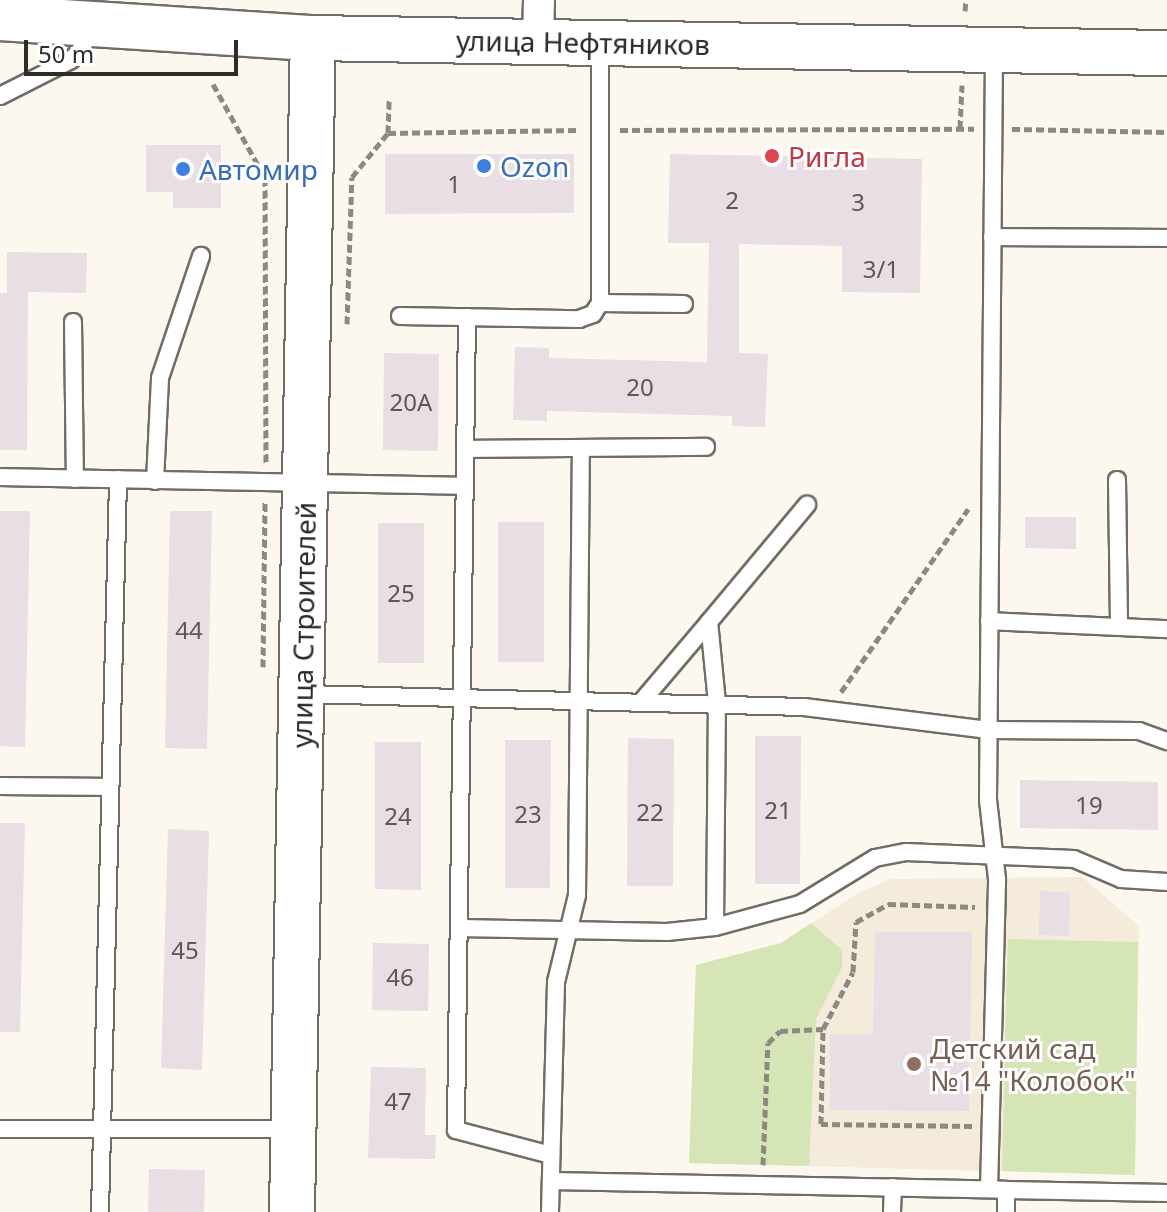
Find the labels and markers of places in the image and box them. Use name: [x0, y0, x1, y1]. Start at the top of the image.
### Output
place label: Ригла: [788, 139, 866, 173]
marker: Ригла: [763, 147, 781, 165]
place label: Ozon: [500, 149, 569, 183]
place label: Автомир: [199, 152, 318, 186]
marker: Ozon: [475, 157, 493, 175]
marker: Автомир: [174, 160, 192, 178]
place label: Детский сад №14 "Колобок": [930, 1031, 1136, 1097]
marker: Детский сад №14 "Колобок": [905, 1055, 923, 1073]

